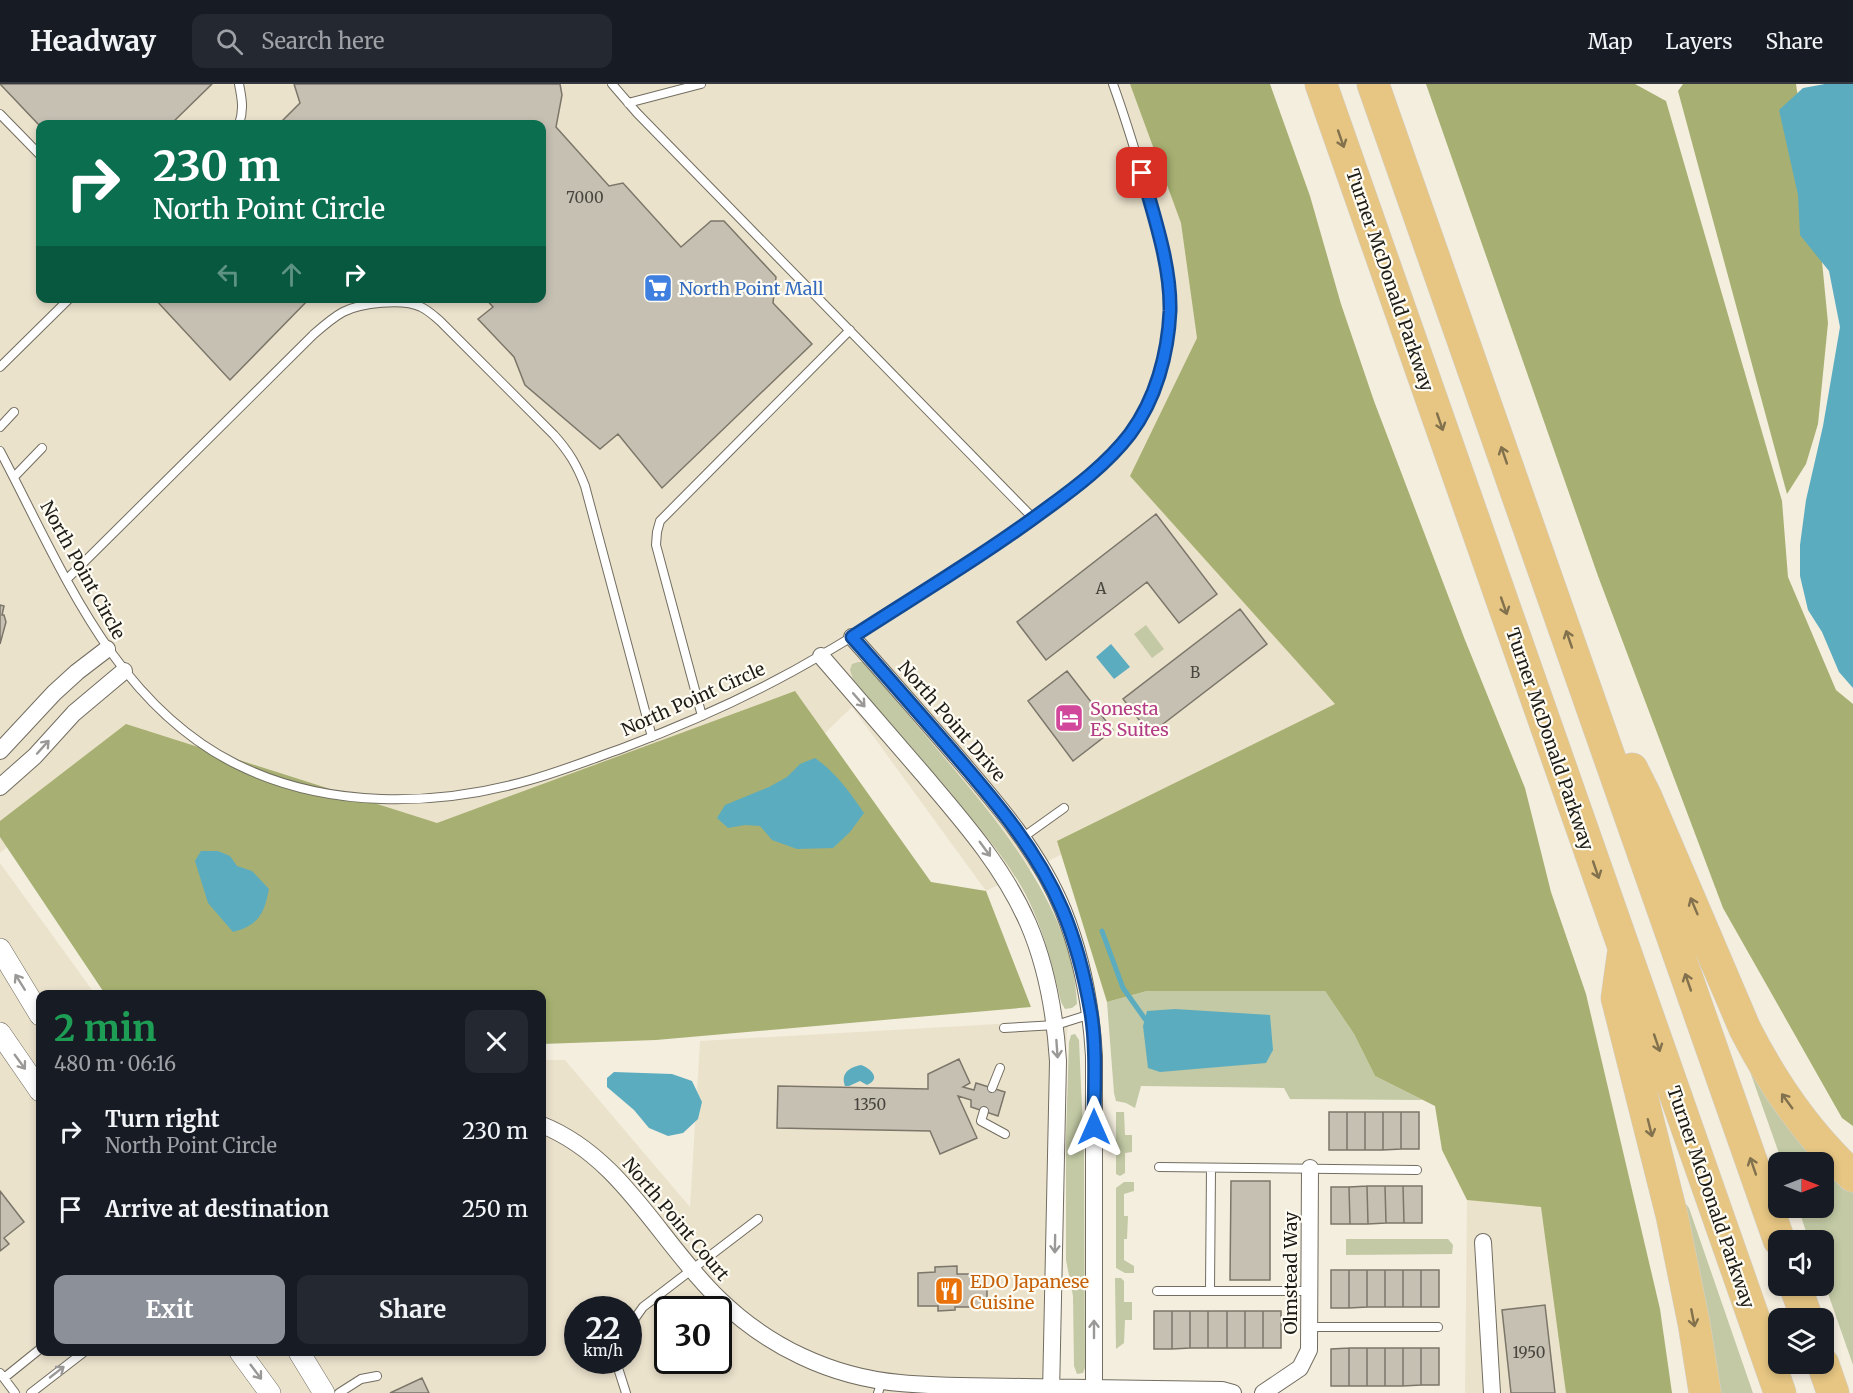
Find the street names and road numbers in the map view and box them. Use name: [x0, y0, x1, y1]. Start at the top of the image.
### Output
street label: Turner McDonald Parkway: [1341, 166, 1439, 395]
street label: North Point Circle: [35, 497, 131, 643]
street label: Turner McDonald Parkway: [1501, 625, 1599, 854]
street label: North Point Drive: [893, 656, 1011, 786]
street label: North Point Circle: [618, 657, 768, 741]
street label: Turner McDonald Parkway: [1662, 1083, 1760, 1312]
street label: North Point Court: [618, 1153, 734, 1285]
street label: Olmstead Way: [1279, 1211, 1302, 1335]

